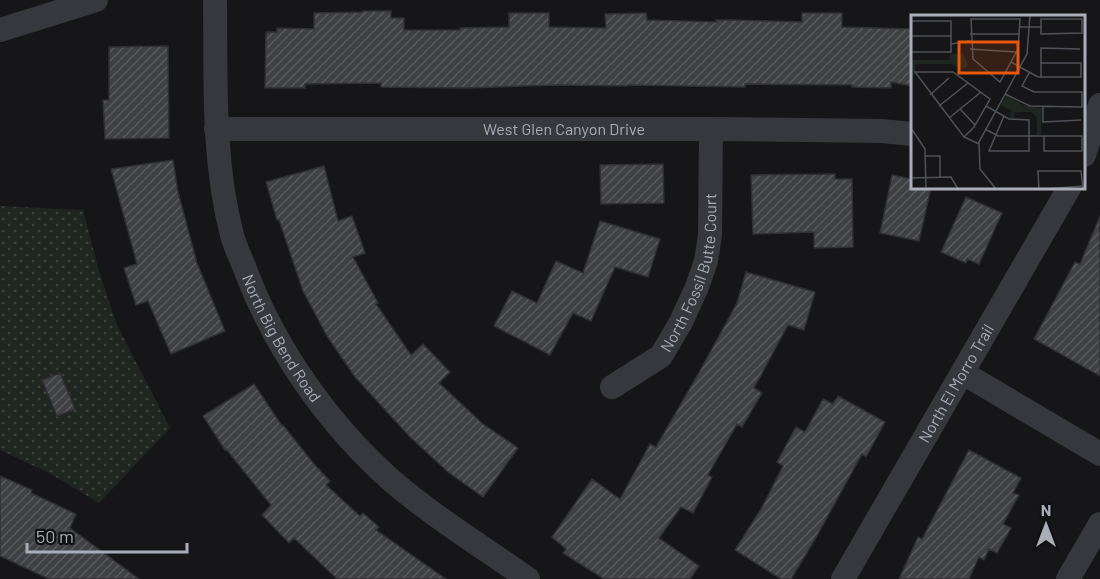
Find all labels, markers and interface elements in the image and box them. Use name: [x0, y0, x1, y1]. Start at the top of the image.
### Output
inset map: [911, 15, 1085, 189]
street label: West Glen Canyon Drive: [483, 119, 645, 138]
street label: North Fossil Butte Court: [656, 193, 719, 355]
street label: North Big Bend Road: [239, 271, 326, 405]
street label: North El Morro Trail: [914, 320, 997, 446]
north arrow: [1016, 495, 1076, 555]
text: N: [1041, 500, 1051, 519]
scale bar: [27, 516, 188, 554]
text: 50 m: [36, 525, 74, 547]

